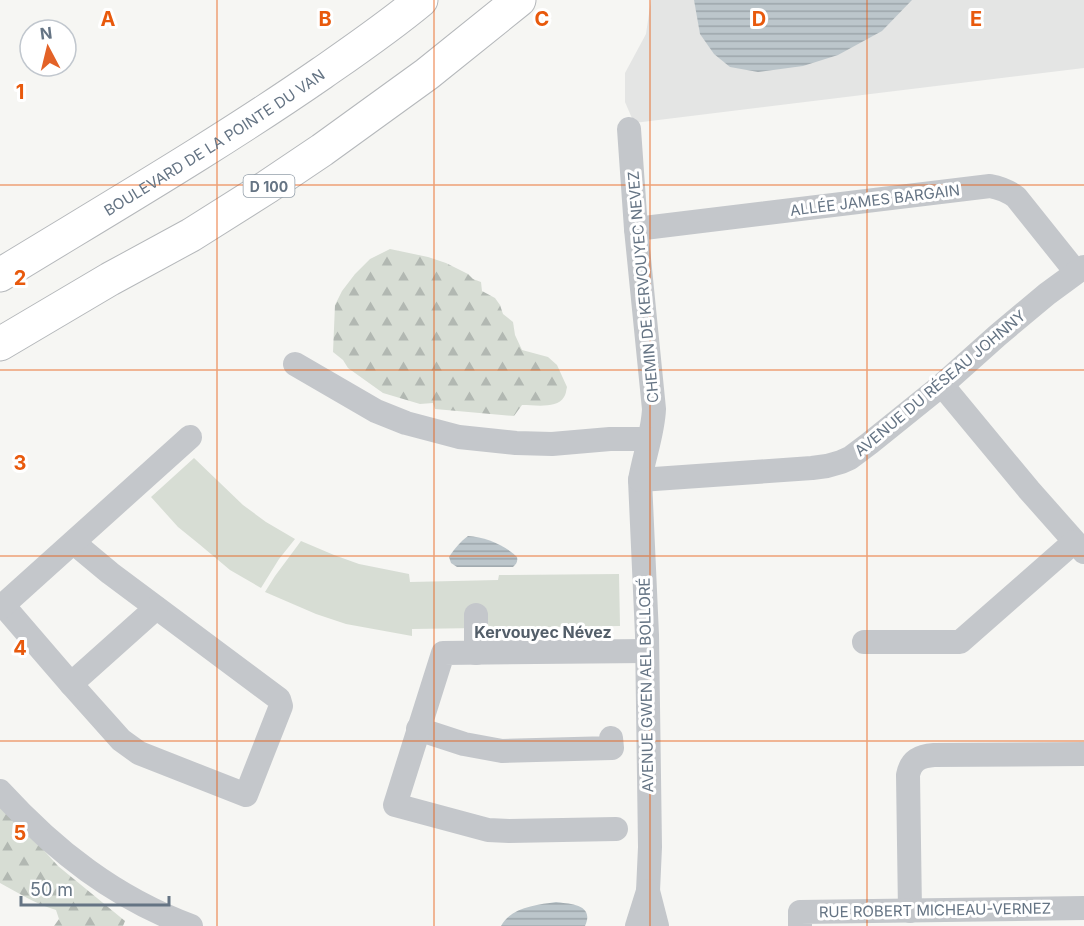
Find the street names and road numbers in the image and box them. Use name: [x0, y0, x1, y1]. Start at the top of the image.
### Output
street label: BOULEVARD DE LA POINTE DU VAN: [100, 65, 328, 219]
street label: CHEMIN DE KERVOUYEC NEVEZ: [623, 170, 663, 404]
road number: D 100: [244, 175, 294, 197]
street label: ALLÉE JAMES BARGAIN: [789, 180, 961, 220]
street label: AVENUE DU RÉSEAU JOHNNY: [851, 306, 1029, 460]
street label: AVENUE GWEN AEL BOLLORÉ: [635, 577, 657, 793]
street label: RUE ROBERT MICHEAU-VERNEZ: [819, 898, 1051, 922]

